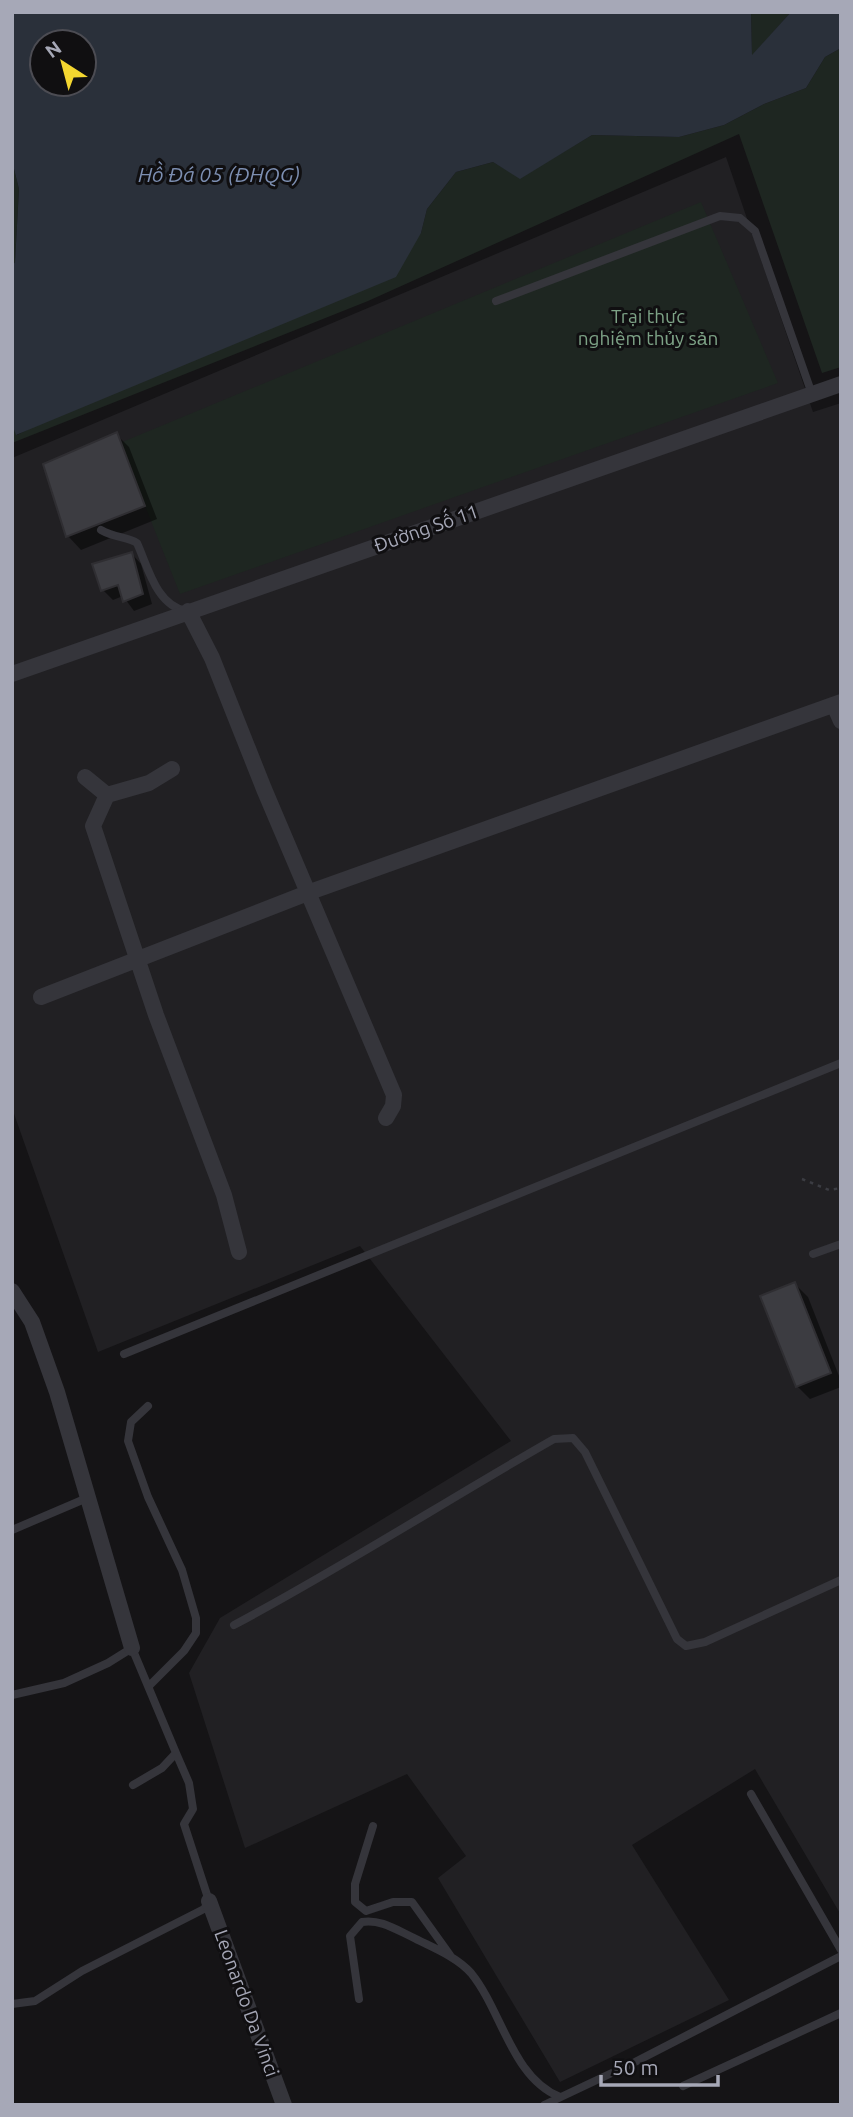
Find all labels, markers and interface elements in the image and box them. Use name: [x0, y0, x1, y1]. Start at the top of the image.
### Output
north arrow: [28, 28, 98, 98]
text: N: [41, 36, 65, 62]
water label: Hồ Đá 05 (ĐHQG): [138, 160, 300, 187]
park label: Trại thực nghiệm thủy sản: [578, 305, 718, 349]
street label: Đường Số 11: [370, 498, 481, 556]
street label: Leonardo Da Vinci: [210, 1927, 284, 2079]
scale bar: [601, 2044, 718, 2088]
text: 50 m: [612, 2055, 659, 2079]

